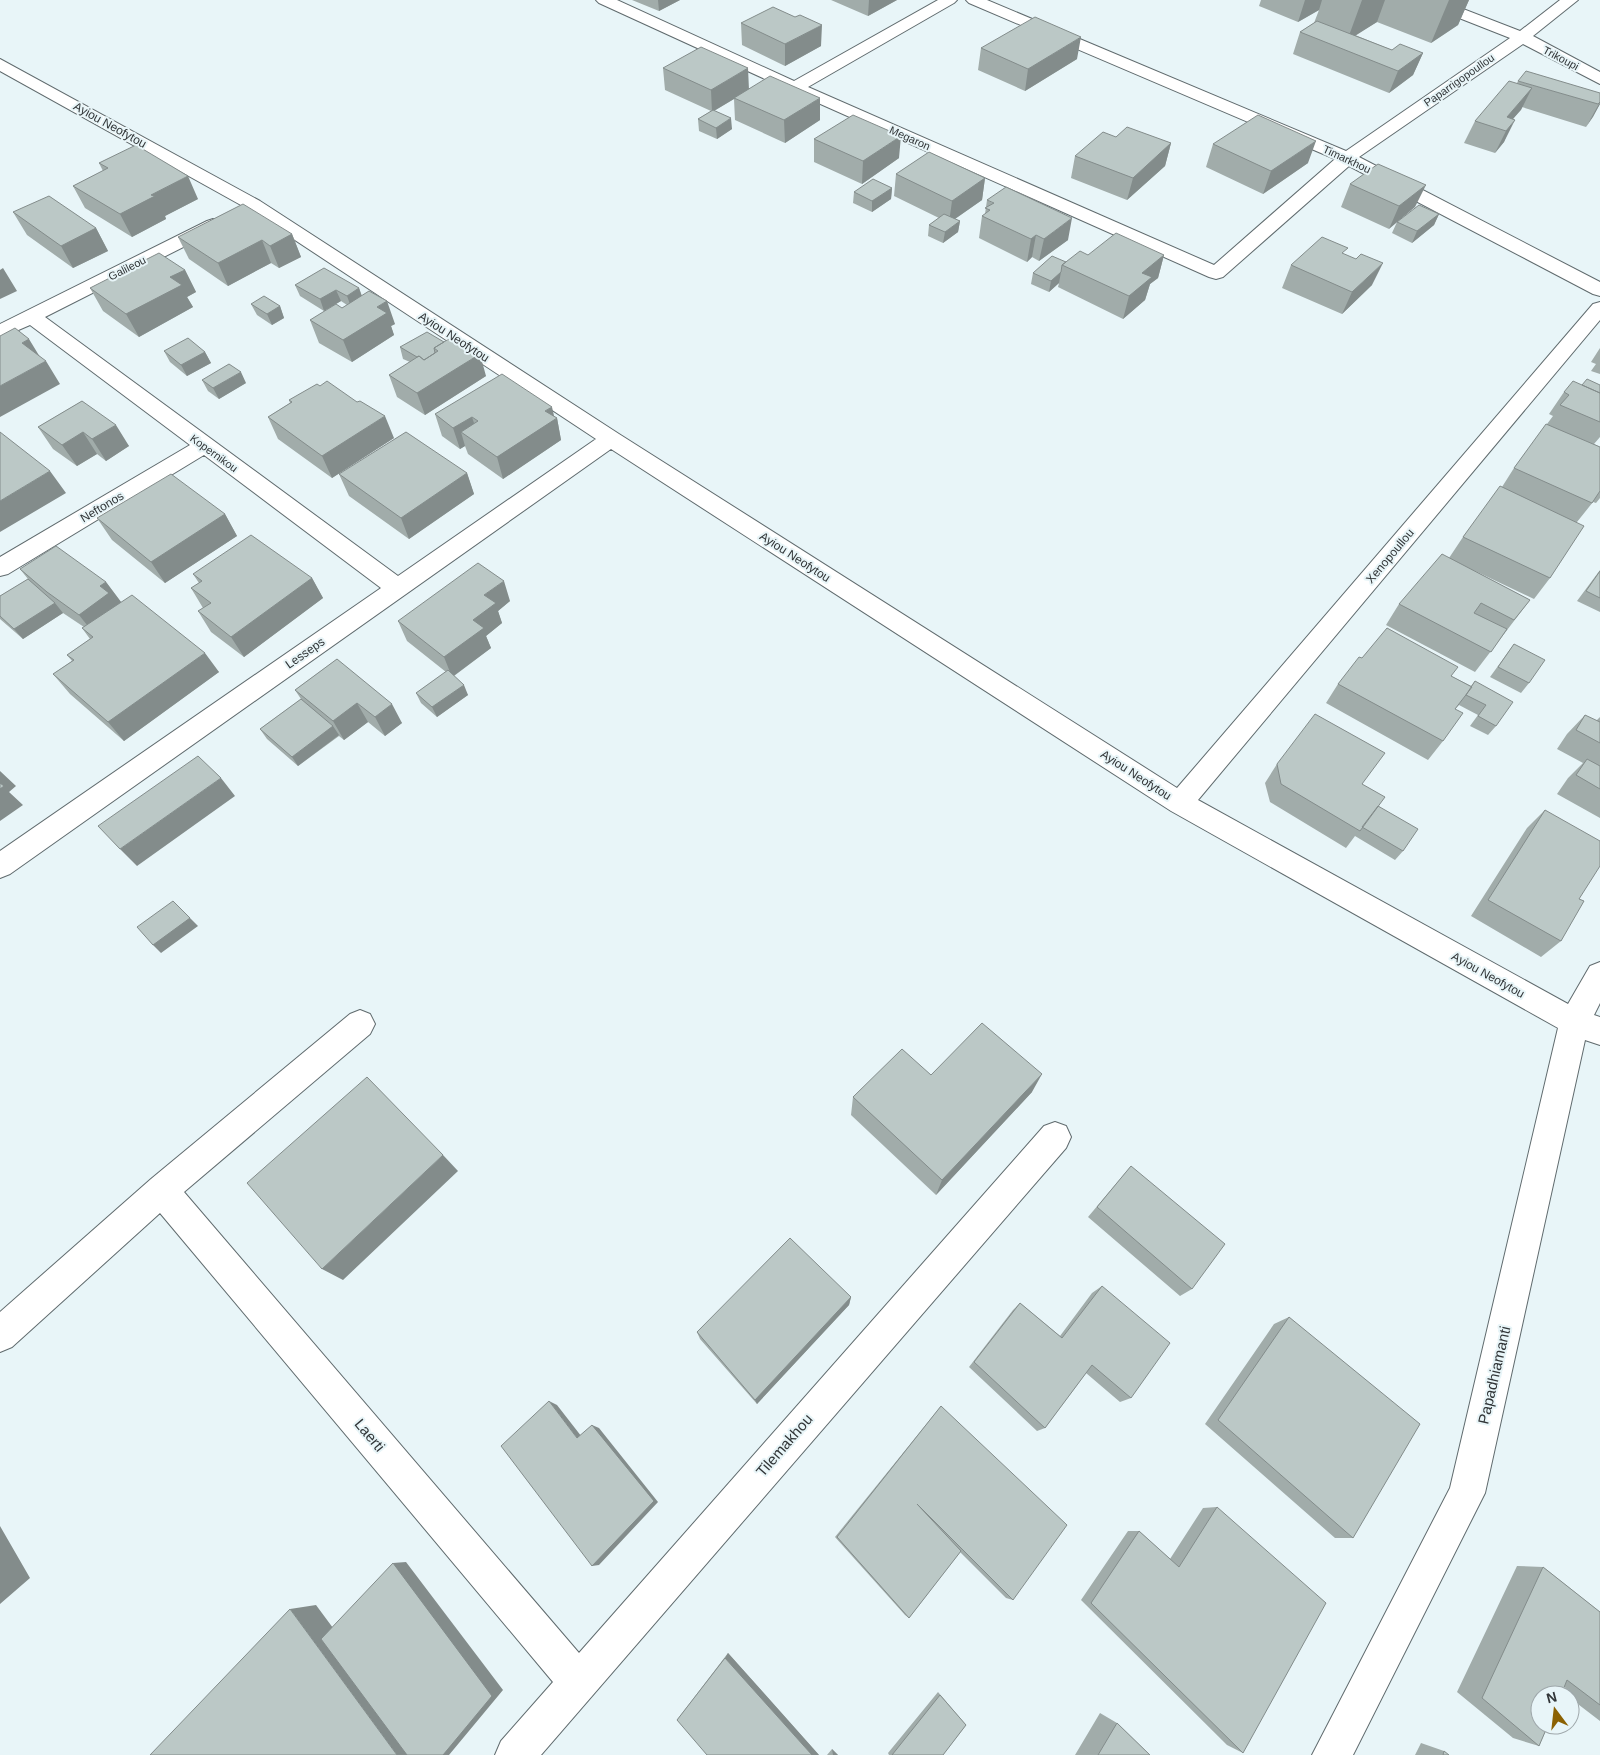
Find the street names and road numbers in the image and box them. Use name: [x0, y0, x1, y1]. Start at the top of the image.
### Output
street label: Trikoupi: [1541, 44, 1581, 72]
street label: Paparrigopoullou: [1421, 51, 1497, 109]
street label: Ayiou Neofytou: [71, 99, 149, 151]
street label: Megaron: [888, 124, 932, 152]
street label: Timarkhou: [1321, 143, 1373, 175]
street label: Galileou: [106, 253, 148, 283]
street label: Ayiou Neofytou: [416, 309, 492, 365]
street label: Kopernikou: [188, 432, 240, 474]
street label: Neftonos: [78, 489, 126, 525]
street label: Xenopoullou: [1363, 526, 1417, 586]
street label: Ayiou Neofytou: [757, 529, 833, 585]
street label: Lesseps: [283, 634, 327, 672]
street label: Ayiou Neofytou: [1098, 747, 1174, 803]
street label: Ayiou Neofytou: [1449, 949, 1527, 1001]
street label: Papadhiamanti: [1474, 1324, 1514, 1426]
street label: Tilemakhou: [752, 1410, 816, 1480]
street label: Laerti: [351, 1415, 389, 1455]

